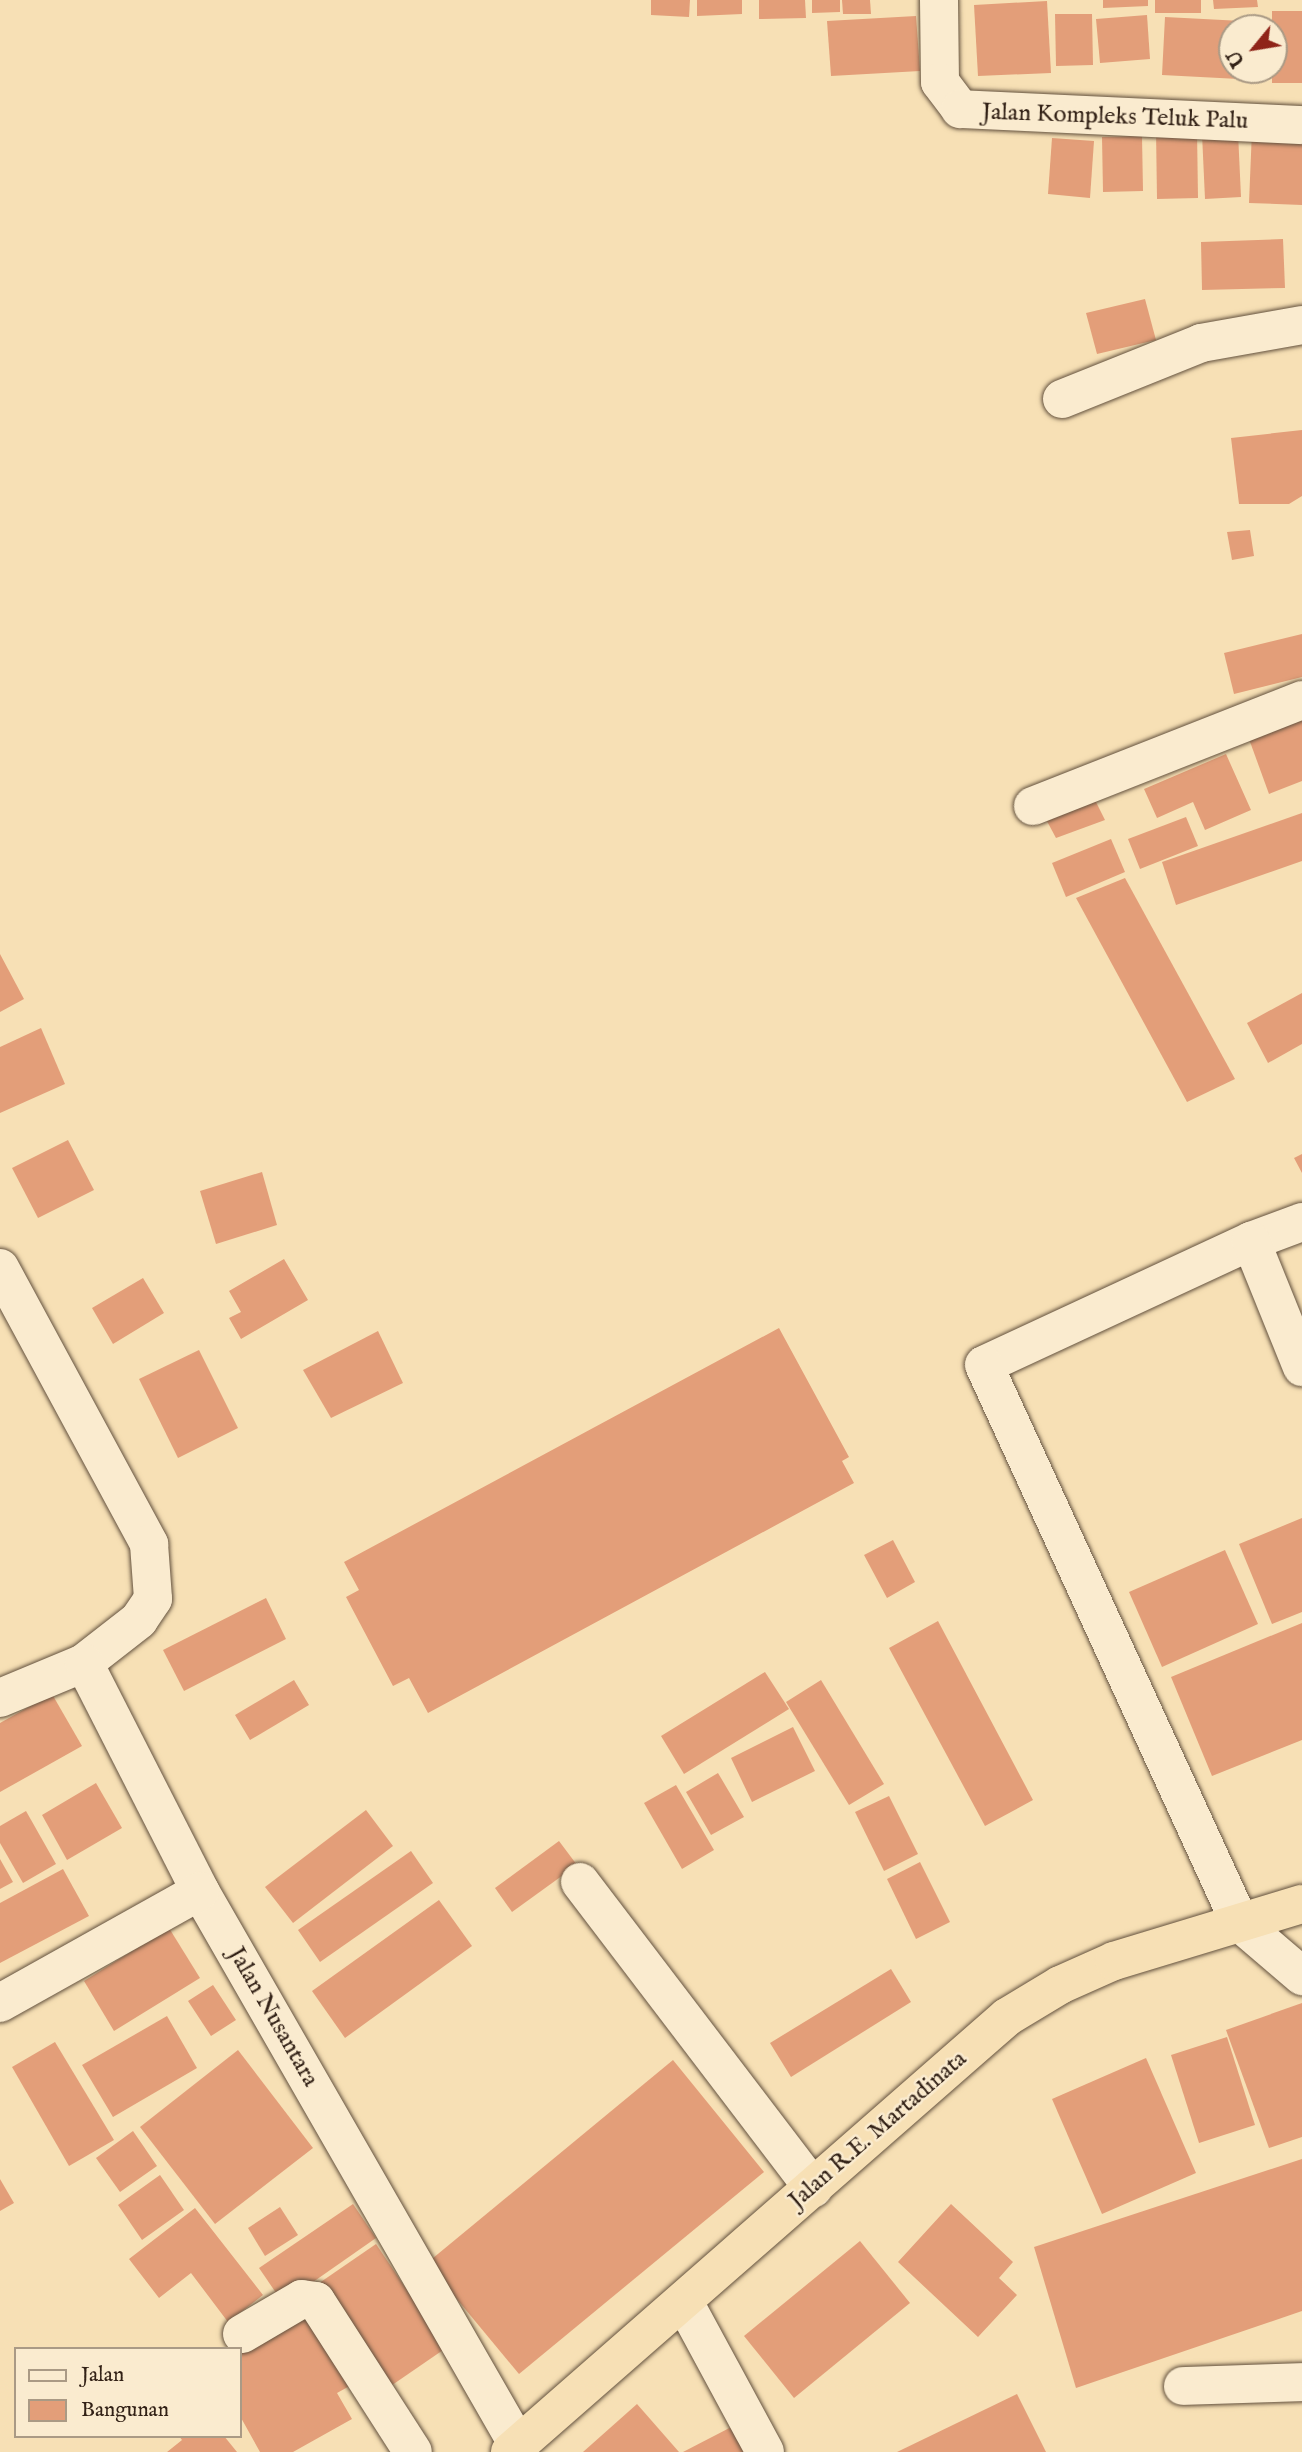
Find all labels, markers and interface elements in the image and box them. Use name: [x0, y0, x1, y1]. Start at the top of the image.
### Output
north arrow: [1218, 14, 1288, 84]
text: U: [1222, 46, 1251, 71]
street label: Jalan Kompleks Teluk Palu: [981, 98, 1249, 136]
street label: Jalan Nusantara: [221, 1942, 325, 2092]
street label: Jalan R.E. Martadinata: [783, 2045, 973, 2215]
legend: [14, 2347, 242, 2438]
text: Jalan: [81, 2362, 124, 2389]
text: Bangunan: [81, 2397, 169, 2424]

